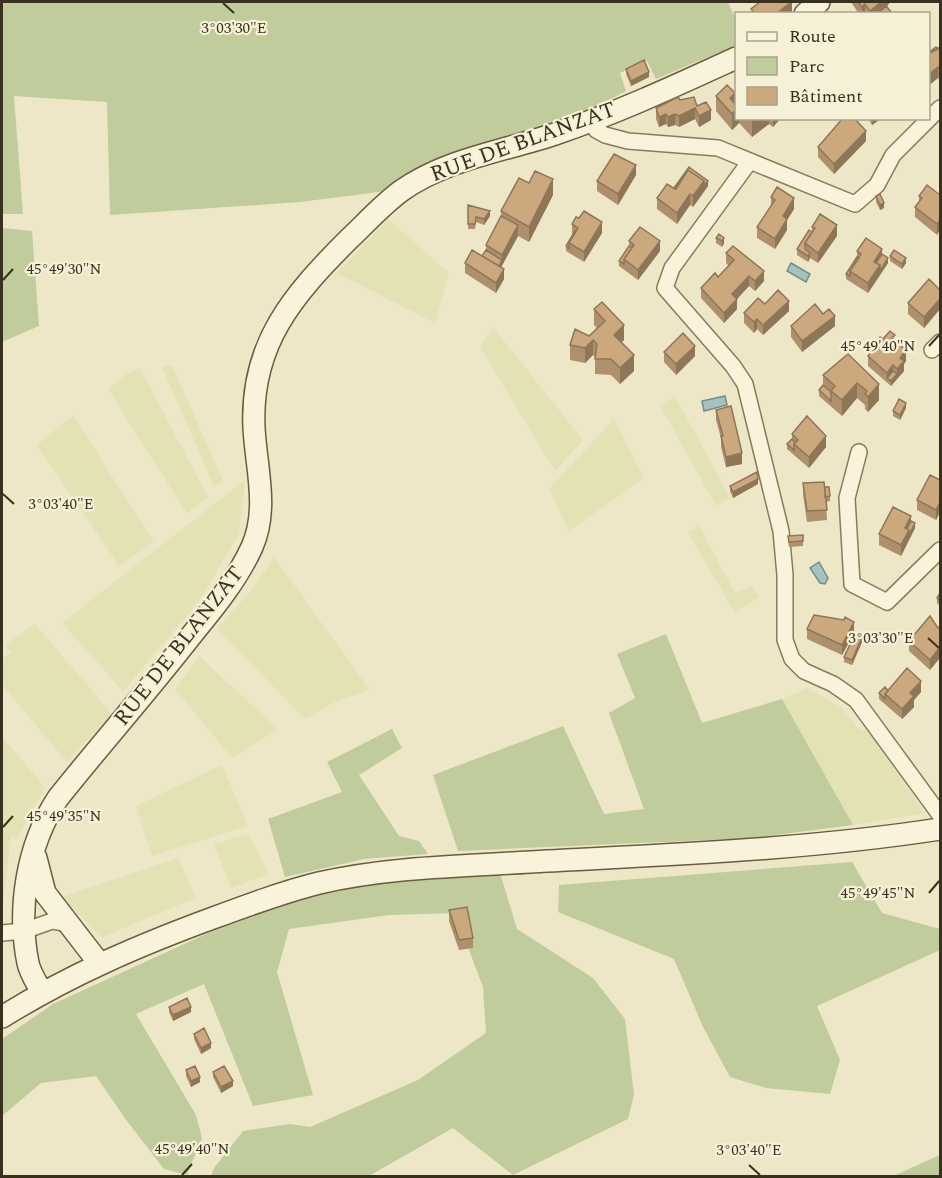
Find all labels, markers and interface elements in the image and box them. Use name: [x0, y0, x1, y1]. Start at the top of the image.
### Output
legend: [735, 12, 930, 120]
text: 3°03'30"E: [201, 17, 267, 40]
text: Route: [789, 23, 836, 50]
text: Parc: [789, 53, 825, 80]
text: Bâtiment: [789, 83, 863, 110]
street label: RUE DE BLANZAT: [426, 93, 620, 191]
text: 45°49'30"N: [27, 258, 102, 281]
text: 45°49'40"N: [841, 335, 916, 358]
text: 3°03'40"E: [28, 493, 94, 516]
street label: RUE DE BLANZAT: [106, 559, 252, 733]
text: 3°03'30"E: [848, 627, 914, 650]
text: 45°49'35"N: [27, 805, 102, 828]
text: 45°49'45"N: [841, 882, 916, 905]
text: 45°49'40"N: [155, 1138, 230, 1161]
text: 3°03'40"E: [716, 1139, 782, 1162]

